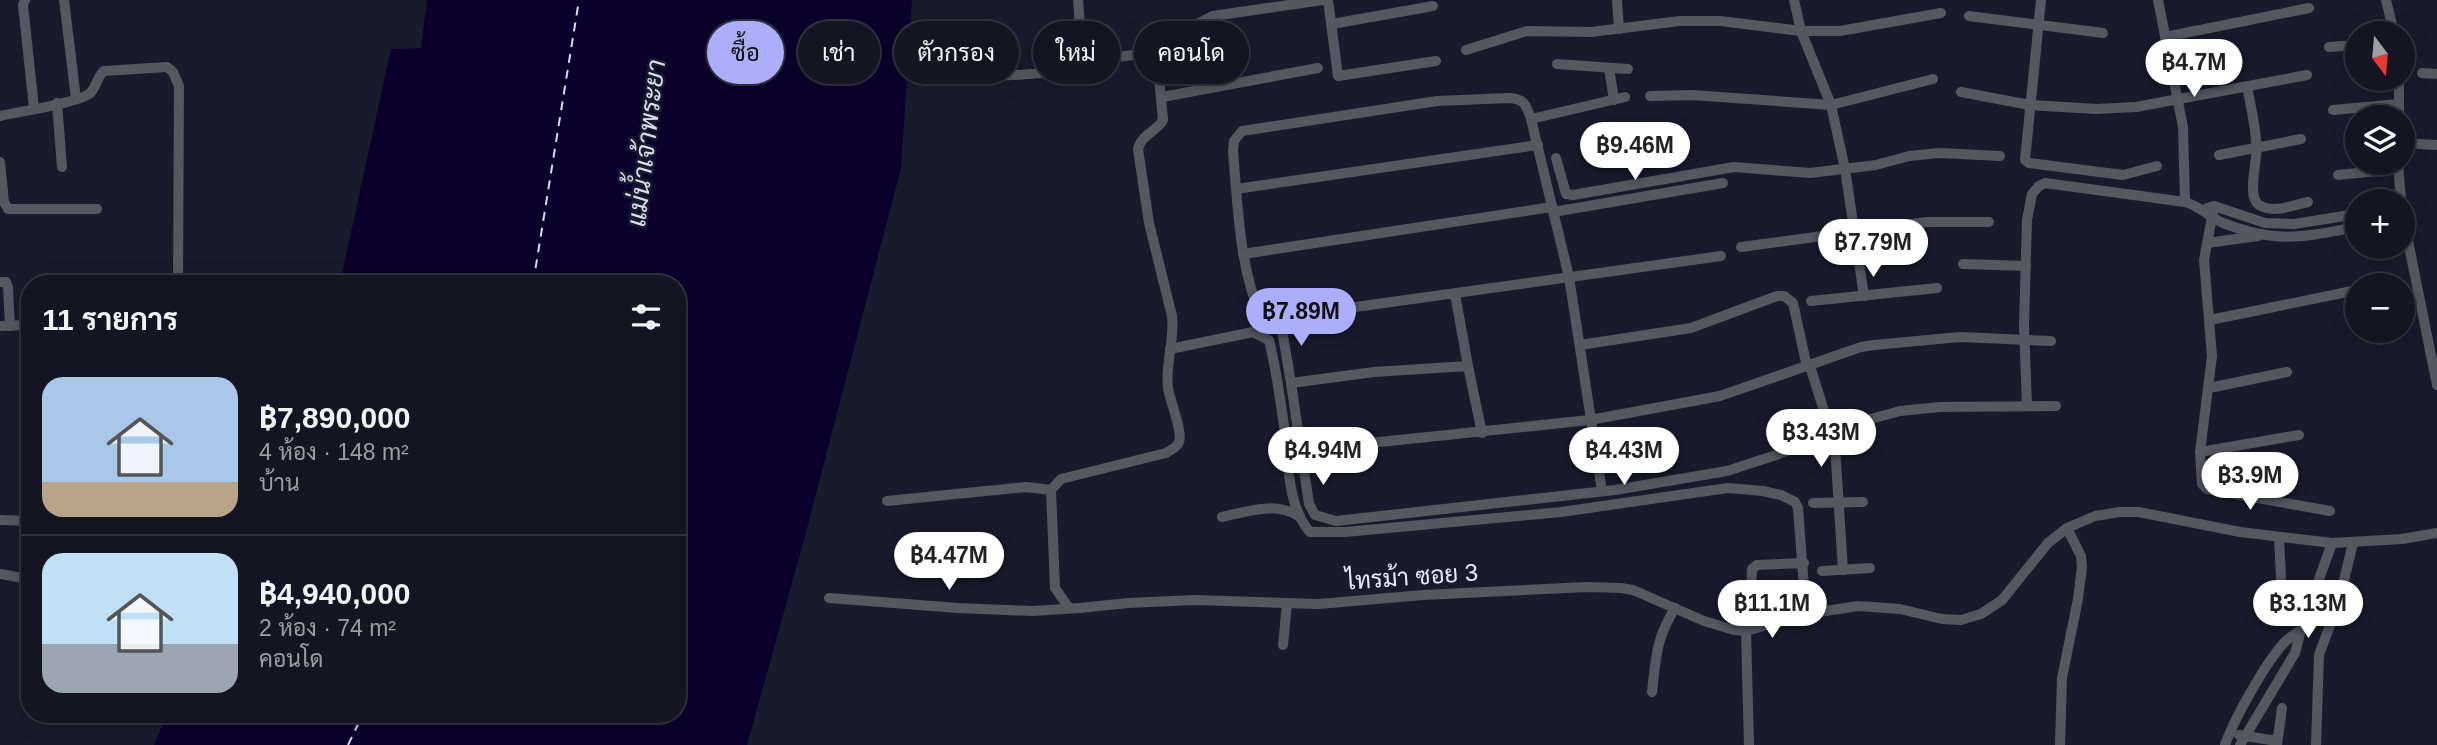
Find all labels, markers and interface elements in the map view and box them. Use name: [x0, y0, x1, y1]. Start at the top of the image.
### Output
chip: ซื้อ: [707, 21, 784, 84]
chip: เช่า: [798, 21, 880, 84]
chip: ตัวกรอง: [894, 21, 1019, 84]
chip: ใหม่: [1033, 21, 1120, 84]
chip: คอนโด: [1134, 21, 1249, 84]
north arrow: [2345, 21, 2415, 91]
map controls: [2345, 21, 2415, 343]
pin: ฿4.7M: [2145, 40, 2243, 99]
text: ฿4.7M: [2161, 49, 2227, 75]
water label: แม่น้ำเจ้าพระยา: [615, 57, 671, 228]
button: layers: [2345, 105, 2415, 175]
pin: ฿9.46M: [1578, 122, 1692, 182]
text: ฿9.46M: [1596, 132, 1674, 158]
button: +: [2345, 189, 2415, 259]
pin: ฿7.79M: [1816, 219, 1930, 279]
text: ฿7.79M: [1834, 229, 1912, 255]
button: −: [2345, 273, 2415, 343]
pin: ฿7.89M: [1244, 288, 1358, 348]
icon: filters: [627, 298, 665, 336]
text: ฿7.89M: [1262, 298, 1340, 324]
text: 11 รายการ: [42, 303, 178, 336]
text: ฿7,890,000: [259, 401, 411, 434]
icon: home: [98, 405, 182, 489]
pin: ฿3.43M: [1764, 410, 1878, 469]
text: ฿3.43M: [1782, 419, 1860, 445]
pin: ฿4.94M: [1266, 428, 1380, 487]
pin: ฿4.43M: [1567, 428, 1681, 487]
text: ฿4.94M: [1284, 437, 1362, 463]
text: ฿4.43M: [1585, 437, 1663, 463]
text: 4 ห้อง · 148 m²: [259, 439, 409, 465]
pin: ฿3.9M: [2201, 452, 2299, 512]
text: ฿3.9M: [2217, 462, 2283, 488]
text: บ้าน: [259, 470, 300, 496]
pin: ฿4.47M: [892, 532, 1006, 592]
text: ฿4.47M: [910, 542, 988, 568]
street label: ไทรม้า ซอย 3: [1343, 556, 1479, 595]
text: ฿4,940,000: [259, 577, 411, 610]
pin: ฿11.1M: [1715, 580, 1829, 640]
pin: ฿3.13M: [2251, 580, 2365, 640]
icon: home: [98, 581, 182, 665]
text: ฿11.1M: [1734, 590, 1810, 616]
text: ฿3.13M: [2269, 590, 2347, 616]
text: 2 ห้อง · 74 m²: [259, 615, 396, 641]
text: คอนโด: [259, 646, 323, 672]

